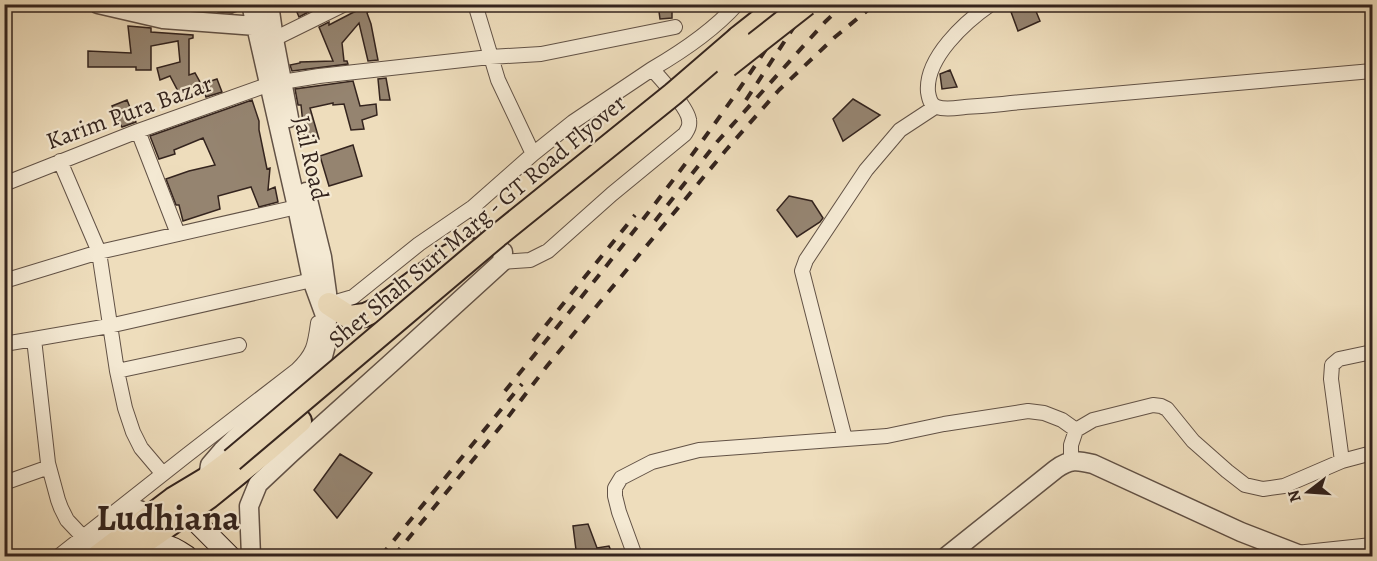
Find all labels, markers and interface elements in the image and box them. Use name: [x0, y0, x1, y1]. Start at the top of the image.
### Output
street label: Karim Pura Bazar: [41, 67, 217, 157]
street label: Sher Shah Suri Marg - GT Road Flyover: [321, 87, 633, 355]
street label: Jail Road: [286, 113, 336, 203]
north arrow: [1278, 462, 1338, 522]
text: N: [1282, 487, 1307, 505]
district label: Ludhiana: [96, 493, 240, 542]

